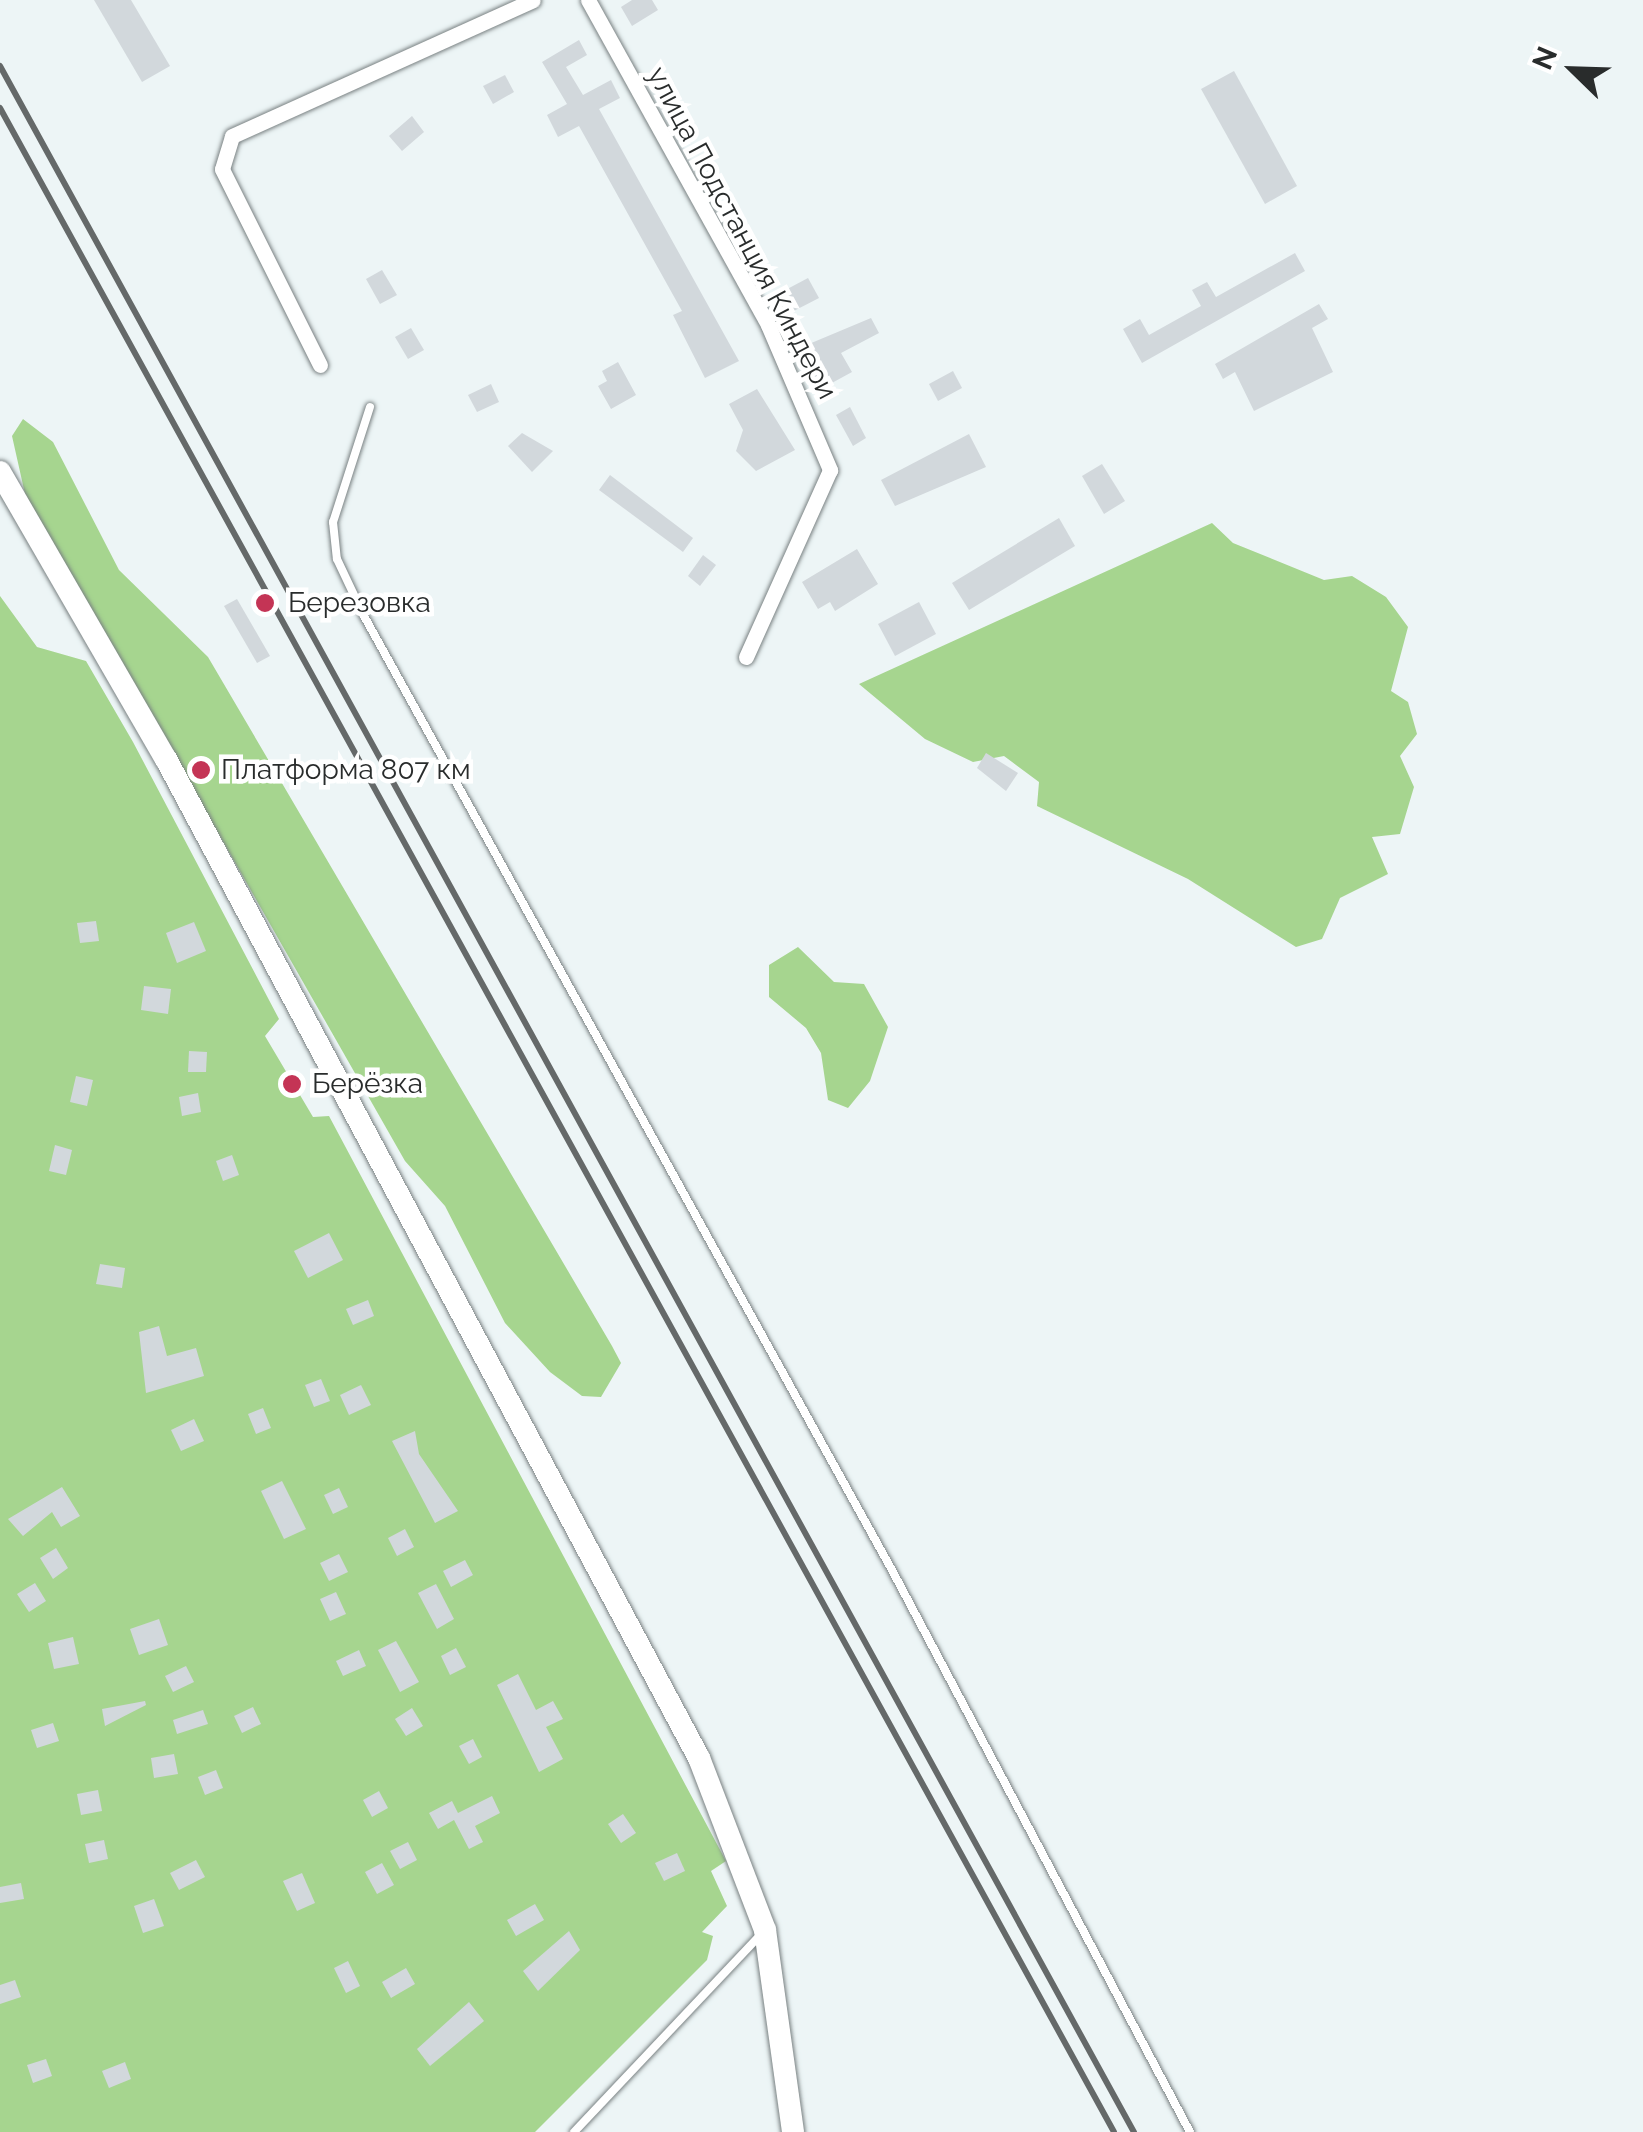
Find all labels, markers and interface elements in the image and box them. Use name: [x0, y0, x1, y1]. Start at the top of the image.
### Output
north arrow: [1523, 20, 1623, 120]
text: N: [1526, 42, 1564, 74]
street label: улица Подстанция Киндери: [640, 61, 844, 405]
place label: Березовка: [288, 586, 431, 620]
marker: Березовка: [252, 590, 278, 616]
place label: Платформа 807 км: [221, 753, 471, 787]
marker: Платформа 807 км: [190, 759, 212, 781]
place label: Берёзка: [312, 1067, 423, 1101]
marker: Берёзка: [281, 1073, 303, 1095]

